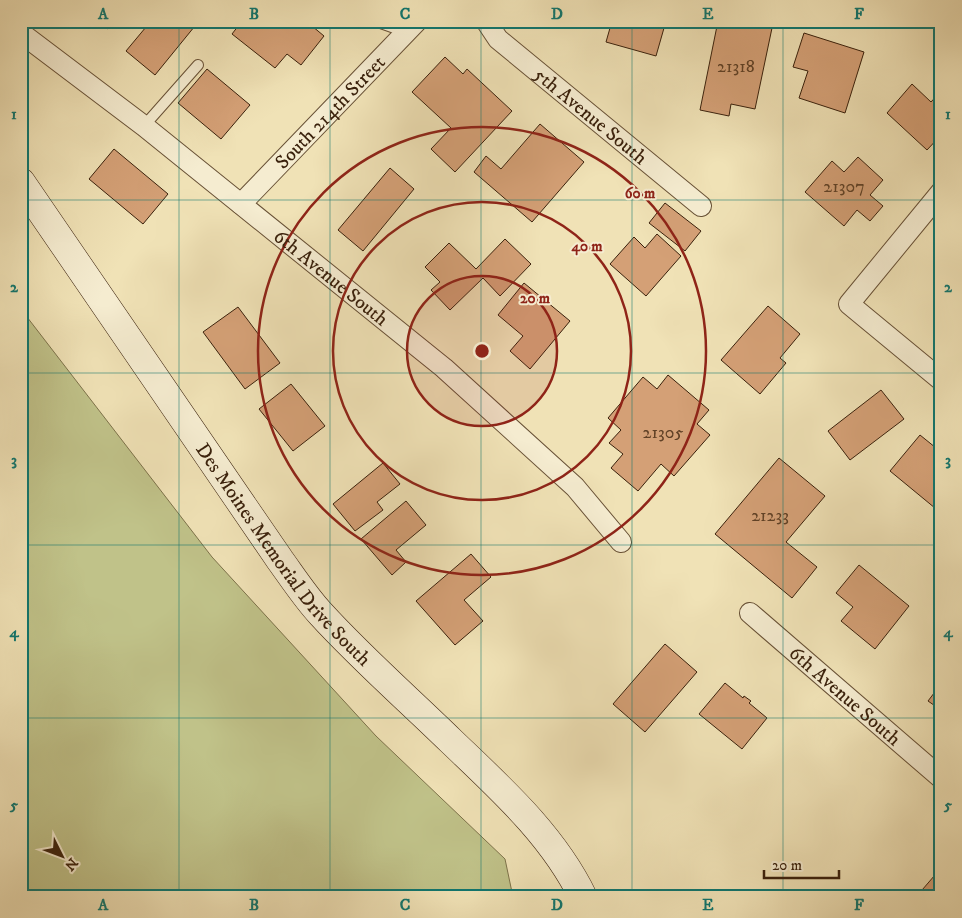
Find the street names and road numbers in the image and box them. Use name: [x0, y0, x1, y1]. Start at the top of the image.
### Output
street label: South 214th Street: [270, 51, 391, 175]
street label: 5th Avenue South: [528, 63, 652, 171]
street label: 6th Avenue South: [268, 225, 393, 332]
street label: Des Moines Memorial Drive South: [190, 439, 376, 673]
street label: 6th Avenue South: [783, 641, 906, 752]

